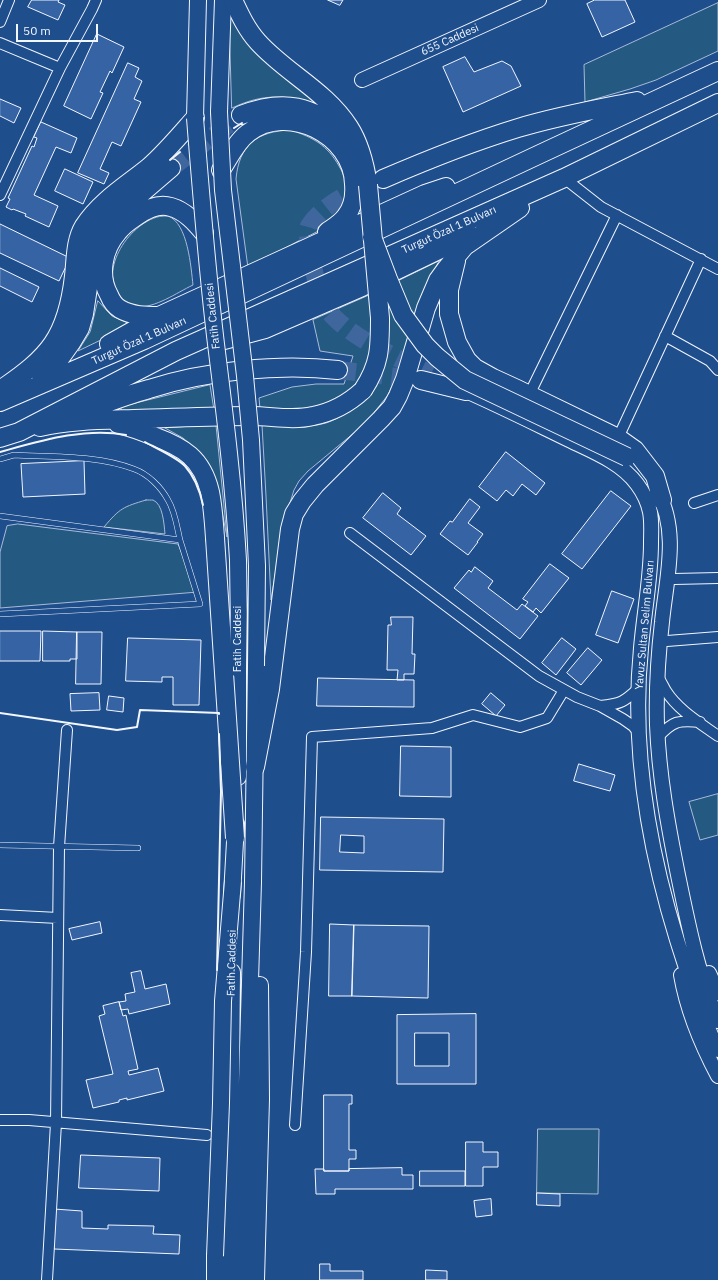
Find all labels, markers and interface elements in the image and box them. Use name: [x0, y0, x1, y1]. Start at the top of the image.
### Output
scale bar: [18, 16, 100, 42]
street label: 655 Caddesi: [419, 21, 481, 59]
text: 50 m: [23, 23, 51, 38]
street label: Turgut Özal 1 Bulvarı: [400, 203, 498, 257]
street label: Fatih Caddesi: [203, 282, 223, 350]
street label: Turgut Özal 1 Bulvarı: [90, 314, 188, 368]
street label: Yavuz Sultan Selim Bulvarı: [633, 560, 657, 690]
street label: Fatih Caddesi: [231, 606, 245, 672]
street label: Fatih Caddesi: [225, 930, 239, 996]

